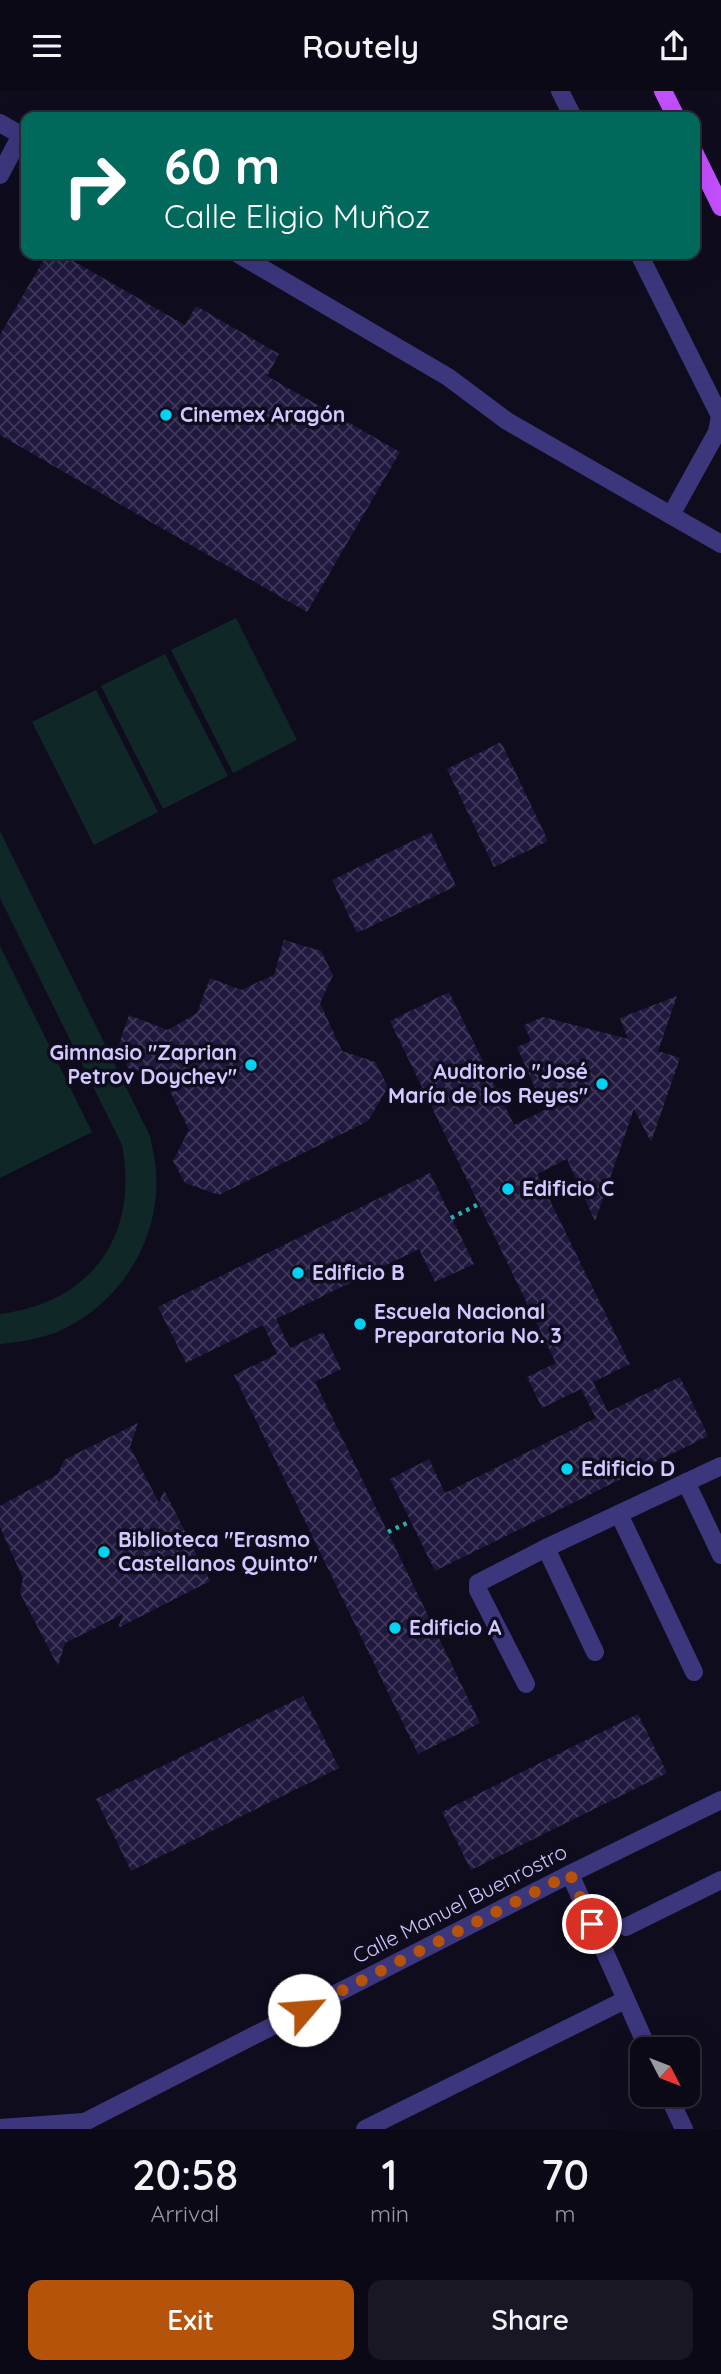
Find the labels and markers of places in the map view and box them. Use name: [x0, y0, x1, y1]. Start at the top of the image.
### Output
place label: Cinemex Aragón: [180, 401, 345, 427]
marker: Cinemex Aragón: [158, 407, 174, 423]
place label: Gimnasio "Zaprian Petrov Doychev": [50, 1039, 237, 1089]
marker: Gimnasio "Zaprian Petrov Doychev": [243, 1057, 259, 1073]
place label: Auditorio "José María de los Reyes": [388, 1058, 588, 1108]
marker: Auditorio "José María de los Reyes": [594, 1076, 610, 1092]
place label: Edificio C: [522, 1175, 614, 1201]
marker: Edificio C: [500, 1181, 516, 1197]
place label: Edificio B: [312, 1259, 405, 1285]
marker: Edificio B: [290, 1265, 306, 1281]
place label: Escuela Nacional Preparatoria No. 3: [374, 1298, 562, 1348]
marker: Escuela Nacional Preparatoria No. 3: [352, 1316, 368, 1332]
place label: Edificio D: [581, 1455, 675, 1481]
marker: Edificio D: [559, 1461, 575, 1477]
place label: Biblioteca "Erasmo Castellanos Quinto": [118, 1526, 318, 1576]
marker: Biblioteca "Erasmo Castellanos Quinto": [96, 1544, 112, 1560]
place label: Edificio A: [409, 1614, 502, 1640]
marker: Edificio A: [387, 1620, 403, 1636]
pin: [562, 1894, 622, 1954]

